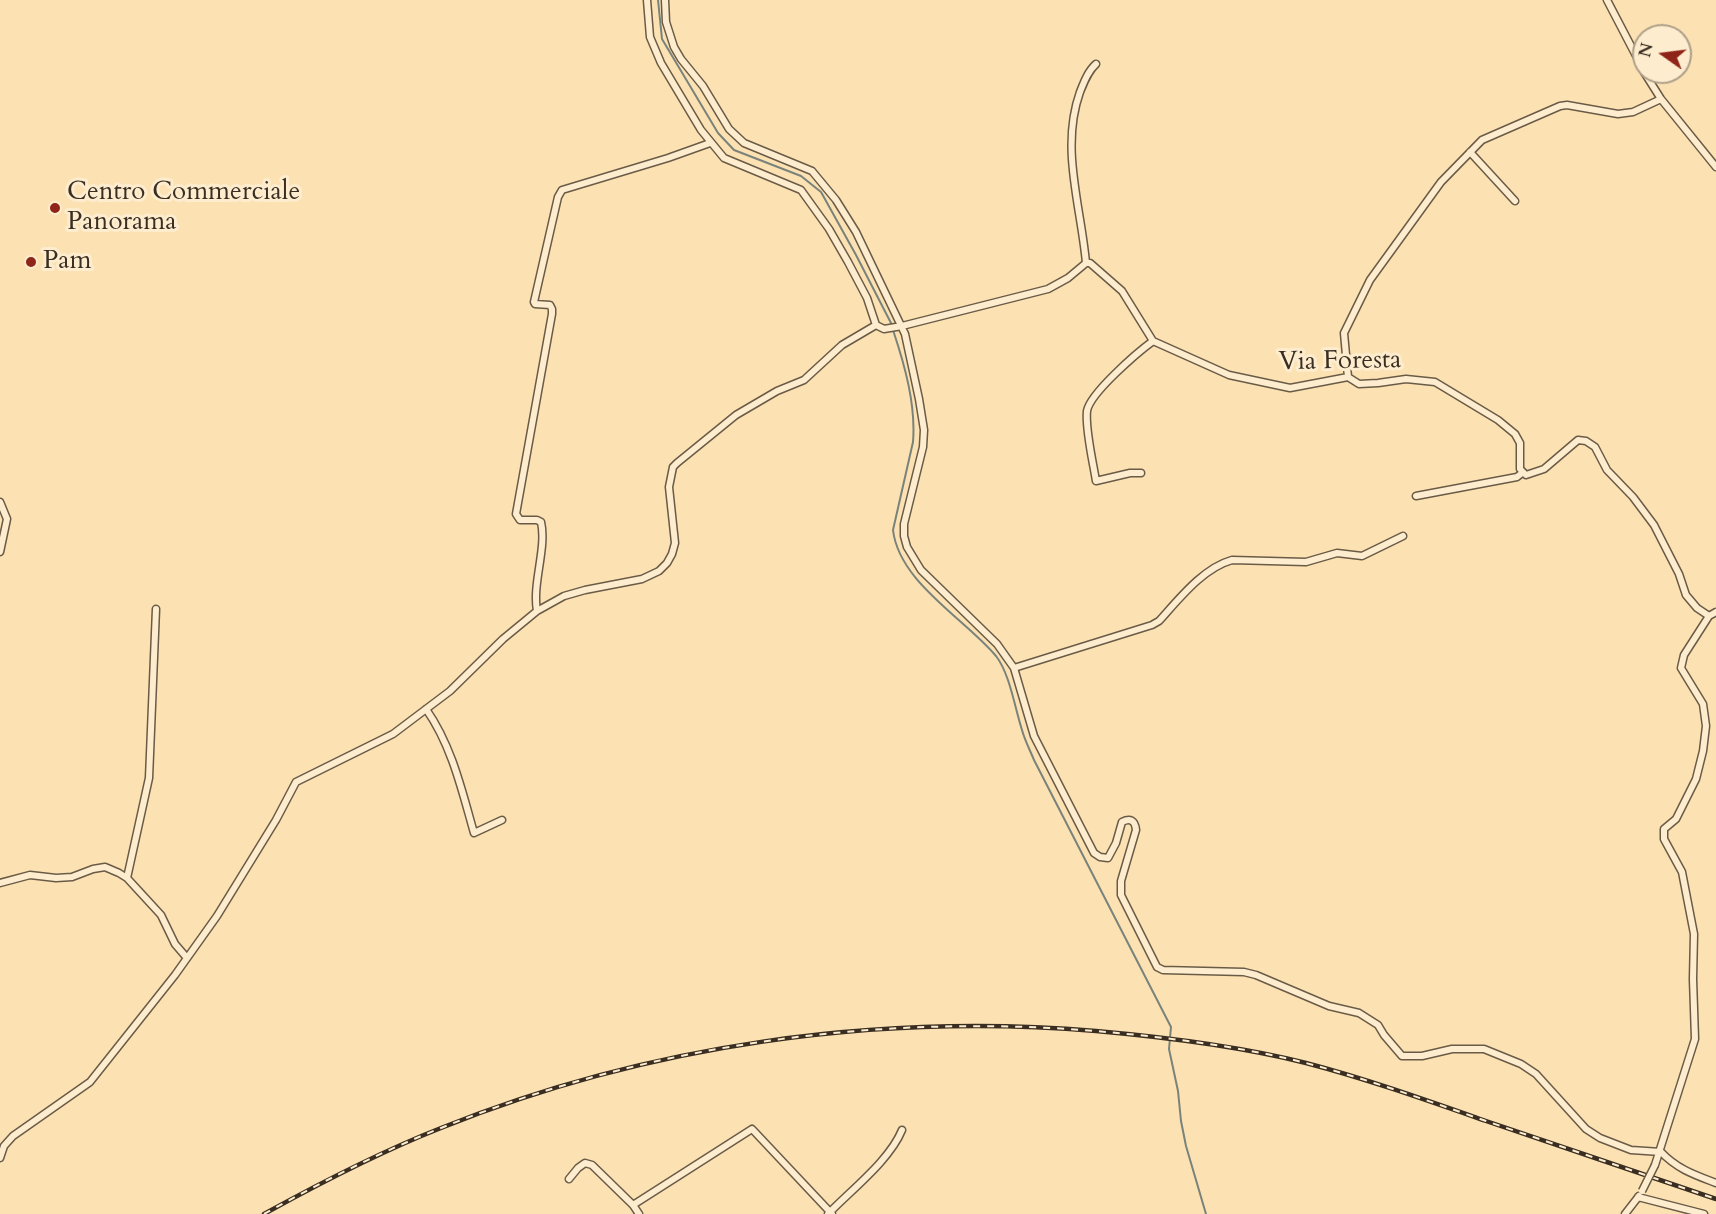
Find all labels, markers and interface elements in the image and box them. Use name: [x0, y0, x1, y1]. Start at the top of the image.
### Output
north arrow: [1632, 24, 1692, 84]
text: N: [1634, 41, 1659, 60]
place label: Centro Commerciale Panorama: [67, 177, 300, 238]
marker: Centro Commerciale Panorama: [48, 201, 62, 215]
place label: Pam: [43, 246, 92, 278]
marker: Pam: [24, 255, 38, 269]
street label: Via Foresta: [1278, 345, 1402, 379]

